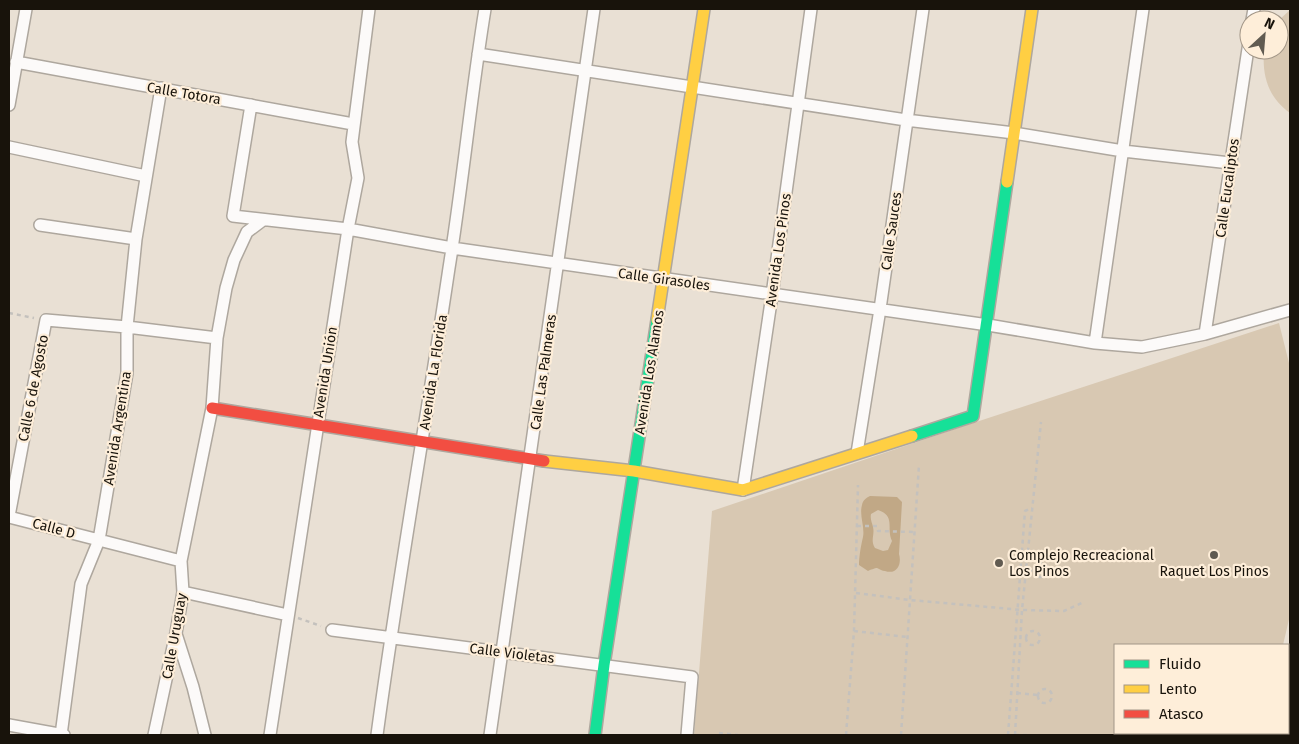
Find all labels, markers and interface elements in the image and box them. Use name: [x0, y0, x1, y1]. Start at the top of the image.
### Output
north arrow: [1239, 10, 1289, 60]
text: N: [1262, 14, 1277, 33]
street label: Calle Totora: [146, 79, 222, 108]
street label: Calle Eucaliptos: [1212, 137, 1243, 239]
street label: Calle Sauces: [878, 191, 905, 271]
street label: Avenida Los Pinos: [762, 192, 795, 308]
street label: Calle Girasoles: [617, 265, 711, 294]
street label: Avenida Los Alamos: [631, 308, 668, 436]
street label: Avenida La Florida: [416, 313, 451, 431]
street label: Calle Las Palmeras: [527, 313, 560, 431]
street label: Avenida Unión: [310, 325, 341, 419]
street label: Calle 6 de Agosto: [15, 333, 52, 443]
street label: Avenida Argentina: [100, 370, 135, 486]
street label: Calle D: [31, 515, 77, 542]
place label: Complejo Recreacional Los Pinos: [1009, 547, 1154, 580]
marker: Raquet Los Pinos: [1208, 549, 1220, 561]
marker: Complejo Recreacional Los Pinos: [993, 557, 1005, 569]
place label: Raquet Los Pinos: [1160, 563, 1269, 580]
street label: Calle Uruguay: [159, 592, 190, 680]
street label: Calle Violetas: [469, 640, 556, 667]
legend: [1114, 644, 1289, 734]
text: Fluido: [1159, 655, 1201, 673]
text: Lento: [1159, 680, 1197, 698]
text: Atasco: [1159, 705, 1204, 723]

